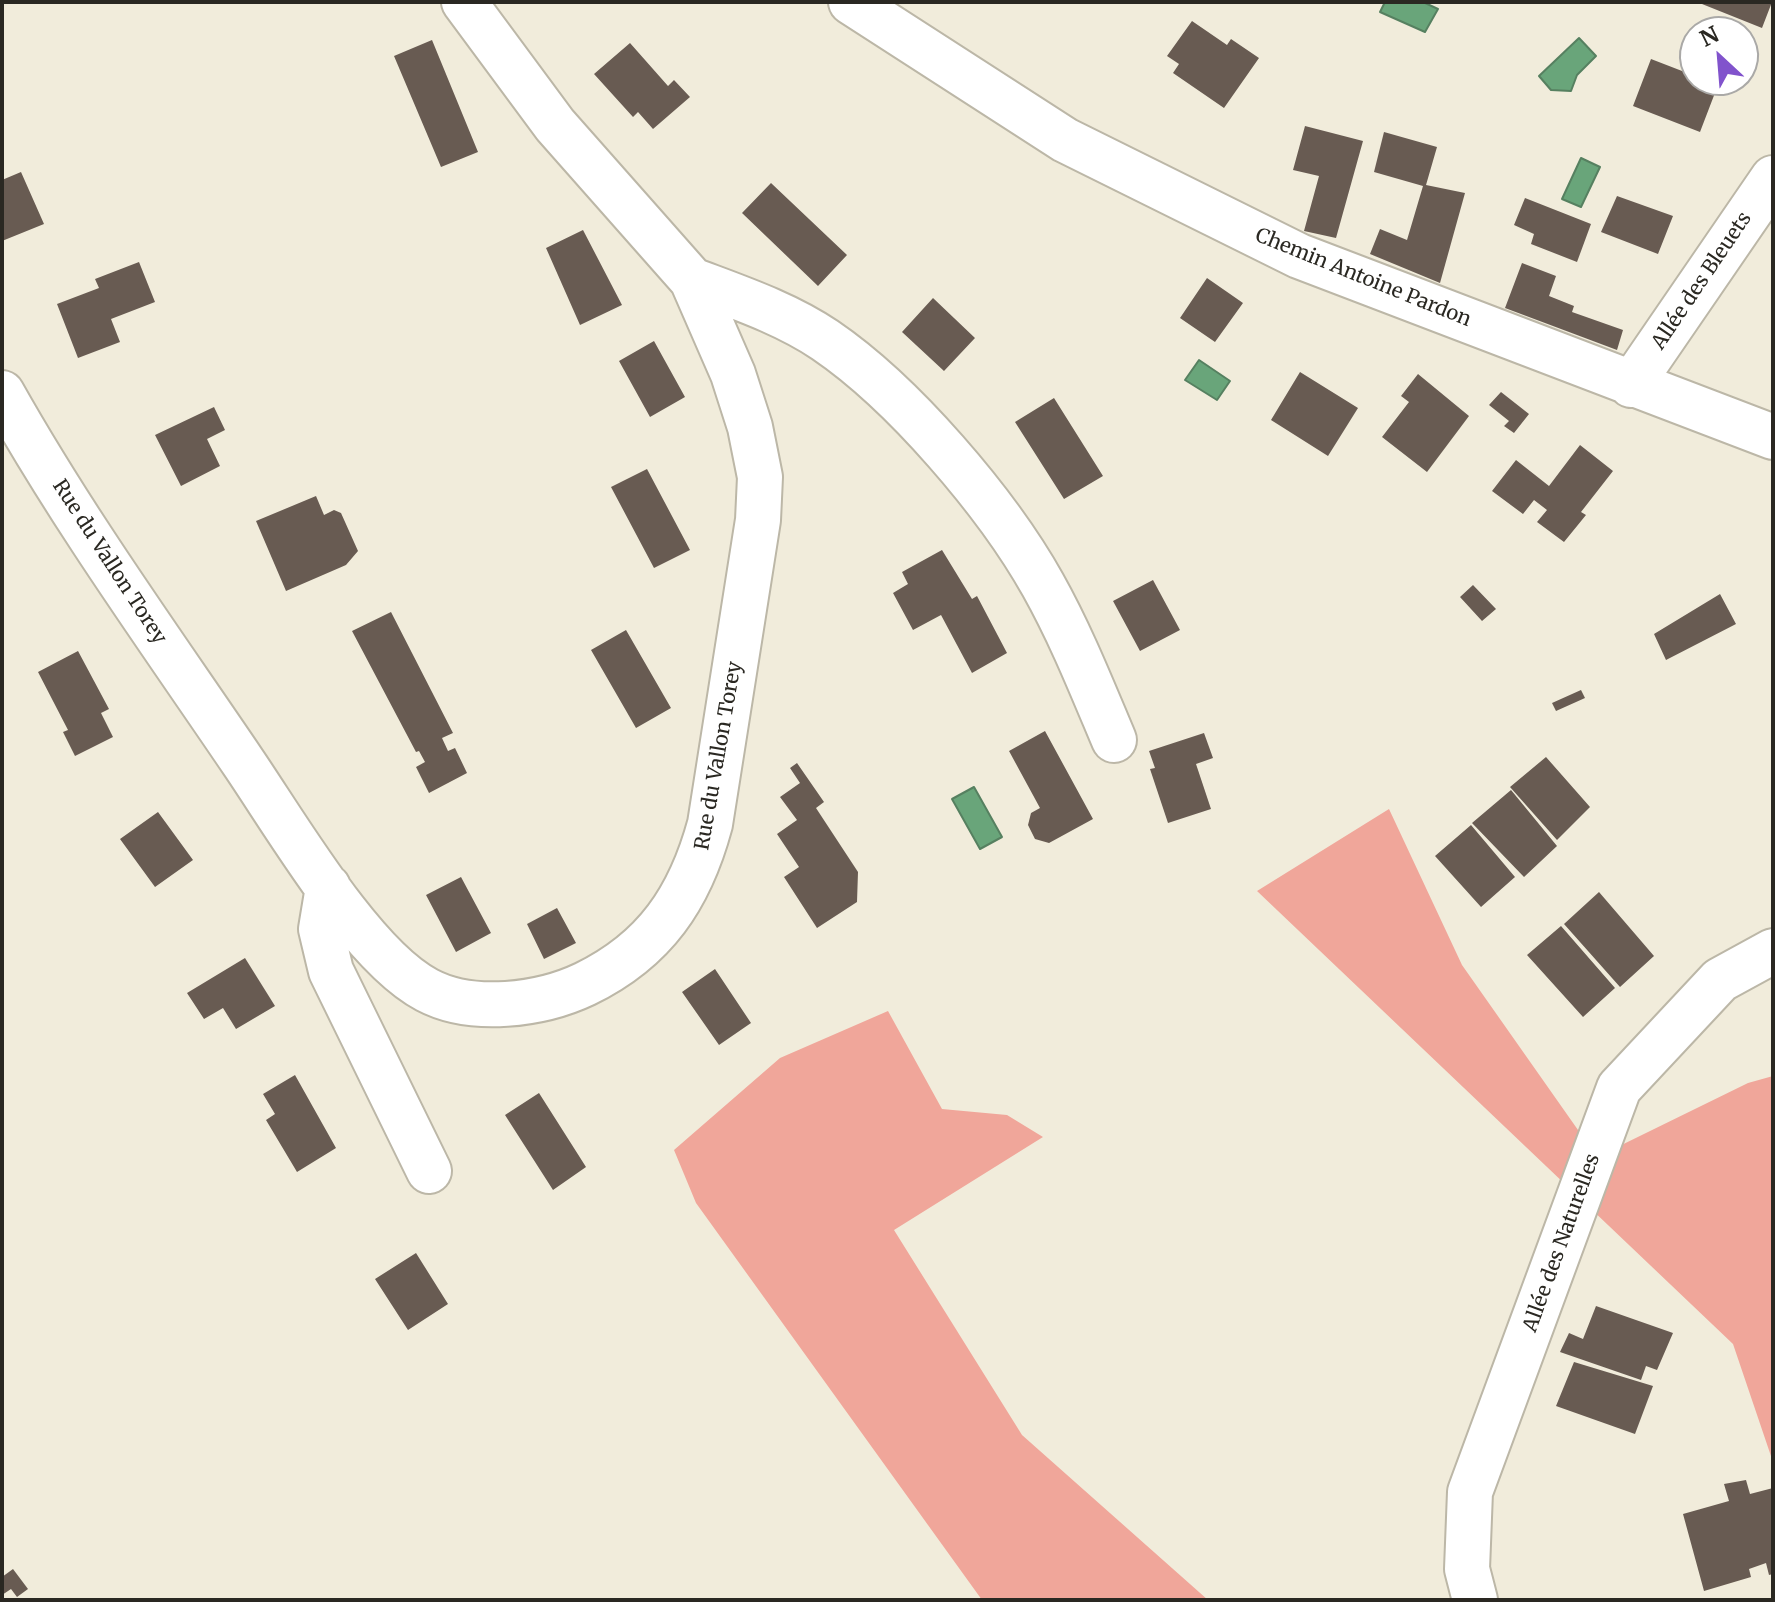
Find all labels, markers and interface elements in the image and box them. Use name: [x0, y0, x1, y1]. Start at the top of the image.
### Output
north arrow: [1679, 16, 1759, 96]
text: N: [1695, 20, 1723, 53]
street label: Allée des Bleuets: [1647, 208, 1757, 354]
street label: Chemin Antoine Pardon: [1252, 224, 1474, 332]
street label: Rue du Vallon Torey: [47, 475, 171, 649]
street label: Rue du Vallon Torey: [691, 660, 747, 852]
street label: Allée des Naturelles: [1519, 1151, 1605, 1335]

